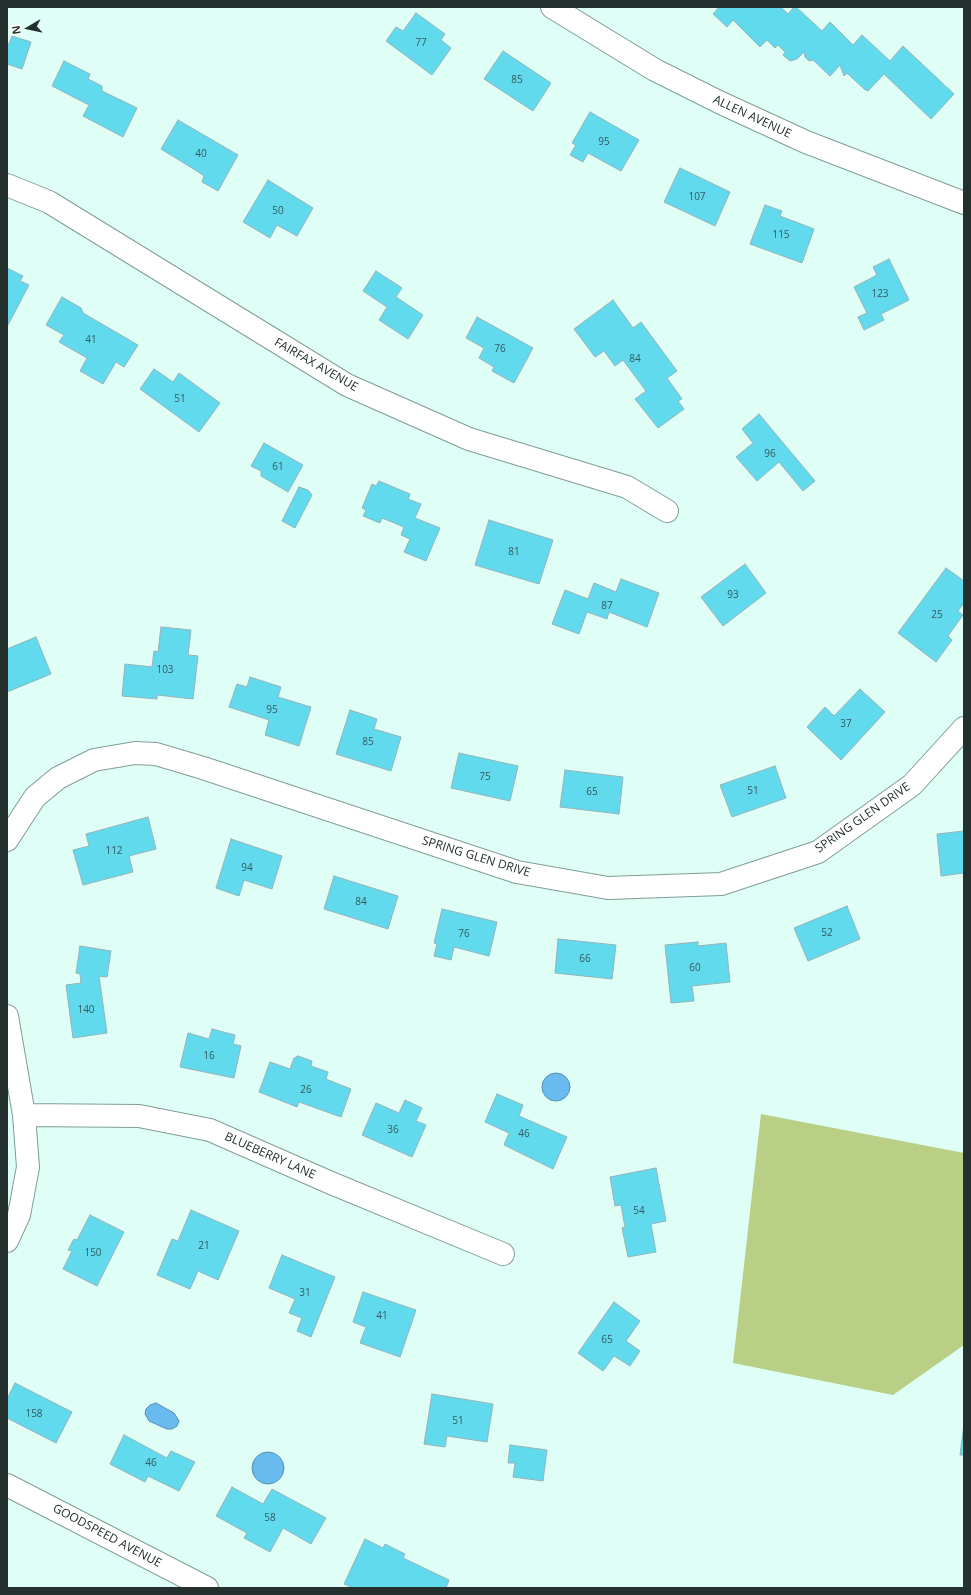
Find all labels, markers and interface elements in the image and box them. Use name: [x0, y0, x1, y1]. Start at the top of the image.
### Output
north arrow: [8, 8, 48, 48]
text: N: [8, 24, 24, 36]
house number: 77: [415, 37, 427, 49]
house number: 85: [511, 74, 523, 86]
street label: ALLEN AVENUE: [711, 93, 793, 141]
house number: 95: [598, 136, 610, 148]
house number: 40: [195, 148, 207, 160]
house number: 107: [688, 191, 706, 203]
house number: 50: [272, 205, 284, 217]
house number: 115: [772, 229, 790, 241]
house number: 123: [871, 288, 889, 300]
house number: 41: [85, 334, 97, 346]
street label: FAIRFAX AVENUE: [272, 335, 360, 395]
house number: 76: [494, 343, 506, 355]
house number: 84: [629, 353, 641, 365]
house number: 51: [174, 393, 186, 405]
house number: 96: [764, 448, 776, 460]
house number: 61: [272, 461, 284, 473]
house number: 81: [508, 546, 520, 558]
house number: 93: [727, 589, 739, 601]
house number: 87: [601, 600, 613, 612]
house number: 25: [931, 609, 943, 621]
house number: 103: [156, 664, 174, 676]
house number: 95: [266, 704, 278, 716]
house number: 37: [840, 718, 852, 730]
house number: 85: [362, 736, 374, 748]
house number: 75: [479, 771, 491, 783]
street label: SPRING GLEN DRIVE: [813, 780, 913, 856]
house number: 51: [747, 785, 759, 797]
house number: 65: [586, 786, 598, 798]
street label: SPRING GLEN DRIVE: [420, 834, 532, 880]
house number: 112: [105, 845, 123, 857]
house number: 94: [241, 862, 253, 874]
house number: 84: [355, 896, 367, 908]
house number: 52: [821, 927, 833, 939]
house number: 76: [458, 928, 470, 940]
house number: 66: [579, 953, 591, 965]
house number: 60: [689, 962, 701, 974]
house number: 140: [77, 1004, 95, 1016]
house number: 16: [203, 1050, 215, 1062]
house number: 26: [300, 1084, 312, 1096]
house number: 36: [387, 1124, 399, 1136]
house number: 46: [518, 1128, 530, 1140]
street label: BLUEBERRY LANE: [222, 1129, 318, 1183]
house number: 54: [633, 1205, 645, 1217]
house number: 21: [198, 1240, 210, 1252]
house number: 150: [84, 1247, 102, 1259]
house number: 31: [299, 1287, 311, 1299]
house number: 41: [376, 1310, 388, 1322]
house number: 65: [601, 1334, 613, 1346]
house number: 158: [25, 1408, 43, 1420]
house number: 51: [452, 1415, 464, 1427]
house number: 46: [145, 1457, 157, 1469]
street label: GOODSPEED AVENUE: [50, 1501, 164, 1571]
house number: 58: [264, 1512, 276, 1524]

